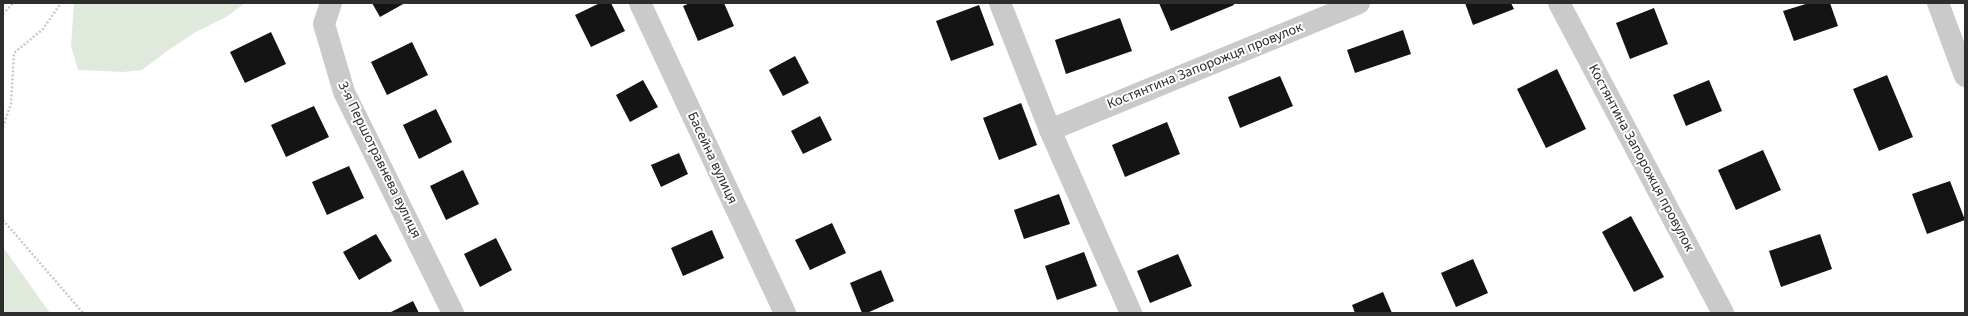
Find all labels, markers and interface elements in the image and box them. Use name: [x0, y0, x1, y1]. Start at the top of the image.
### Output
street label: Костянтина Запорожця провулок: [1105, 20, 1305, 112]
street label: Костянтина Запорожця провулок: [1585, 62, 1697, 254]
street label: 3-я Першотравнева вулиця: [334, 79, 424, 241]
street label: Басейна вулиця: [684, 110, 740, 206]

